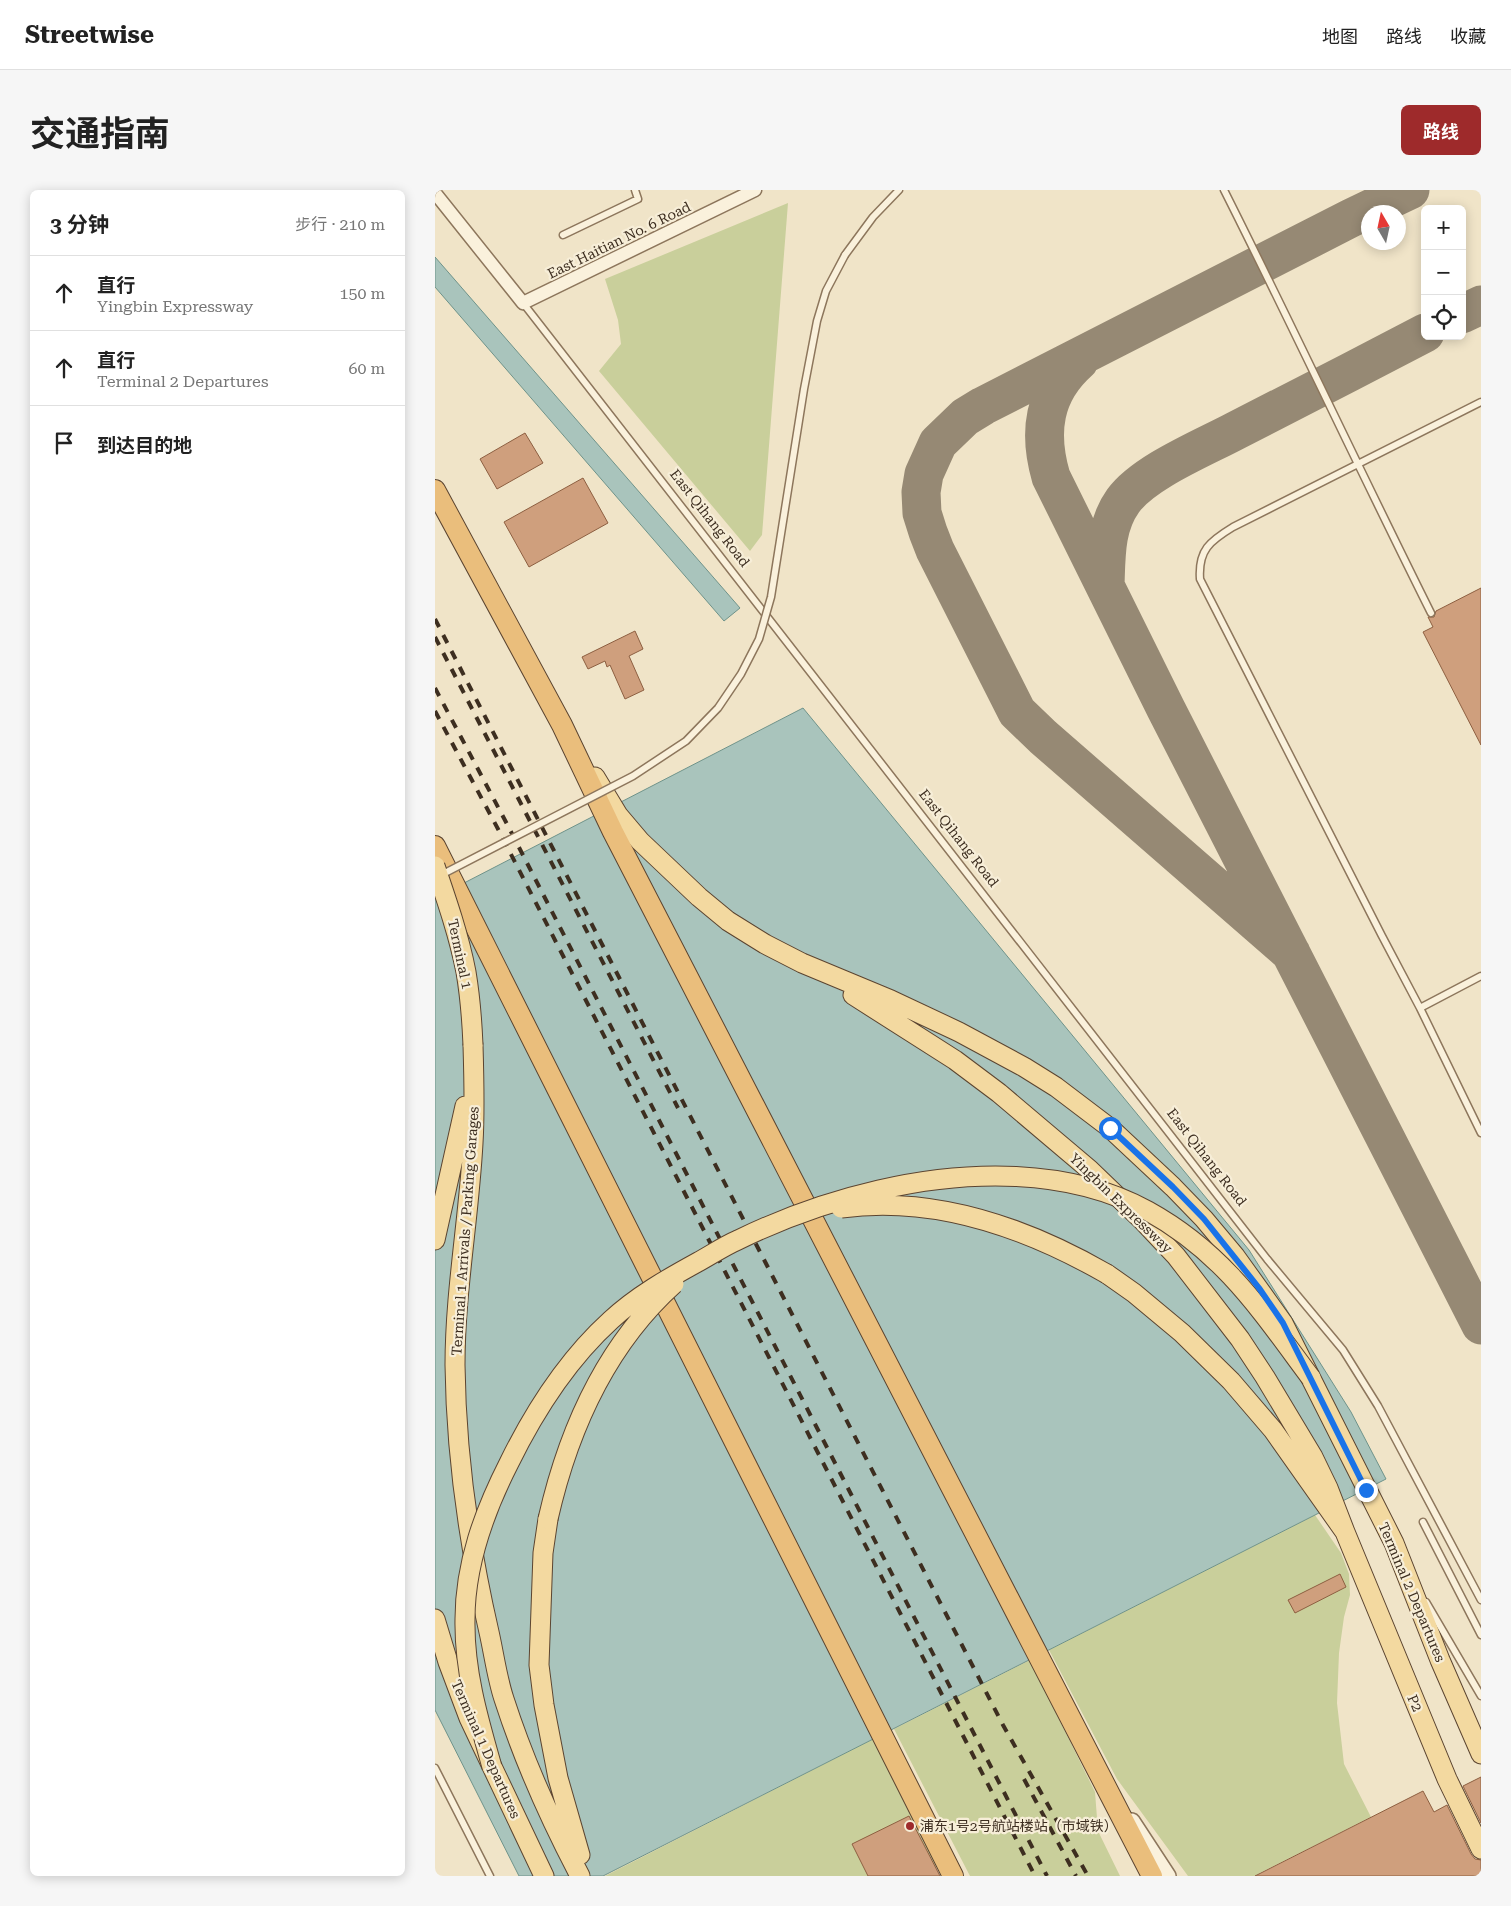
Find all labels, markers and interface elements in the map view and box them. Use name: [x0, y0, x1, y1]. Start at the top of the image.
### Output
text: Streetwise: [25, 21, 154, 49]
text: 地图: [1322, 26, 1358, 47]
text: 路线: [1386, 26, 1422, 47]
text: 收藏: [1450, 26, 1486, 47]
button: 路线: [1401, 105, 1481, 155]
text: 交通指南: [30, 114, 170, 155]
street label: East Haitian No. 6 Road: [545, 198, 693, 282]
north arrow: [1361, 205, 1406, 250]
map controls: [1421, 205, 1466, 340]
button: +: [1421, 205, 1466, 250]
text: 3 分钟: [50, 213, 109, 237]
text: 步行 · 210 m: [295, 215, 385, 234]
button: −: [1421, 250, 1466, 295]
text: 直行: [97, 274, 135, 297]
icon: ahead: [50, 279, 78, 307]
text: 150 m: [339, 284, 385, 303]
button: locate: [1421, 295, 1466, 340]
text: Yingbin Expressway: [97, 297, 253, 316]
text: 直行: [97, 349, 135, 372]
icon: ahead: [50, 354, 78, 382]
text: 60 m: [348, 359, 385, 378]
text: Terminal 2 Departures: [97, 372, 269, 391]
icon: arrive: [50, 429, 78, 457]
text: 到达目的地: [97, 434, 192, 457]
street label: East Qihang Road: [667, 466, 753, 570]
street label: East Qihang Road: [916, 786, 1002, 890]
street label: Terminal 1: [445, 917, 475, 991]
street label: East Qihang Road: [1164, 1105, 1250, 1209]
street label: Terminal 1 Arrivals / Parking Garages: [448, 1106, 482, 1356]
route start: [1099, 1117, 1122, 1140]
street label: Yingbin Expressway: [1066, 1150, 1176, 1257]
route end: [1355, 1479, 1378, 1502]
street label: Terminal 2 Departures: [1375, 1520, 1449, 1665]
street label: Terminal 1 Departures: [448, 1677, 524, 1821]
street label: P2: [1404, 1692, 1426, 1714]
place label: 浦东1号2号航站楼站（市域铁）: [920, 1818, 1118, 1834]
marker: 浦东1号2号航站楼站（市域铁）: [904, 1820, 916, 1832]

